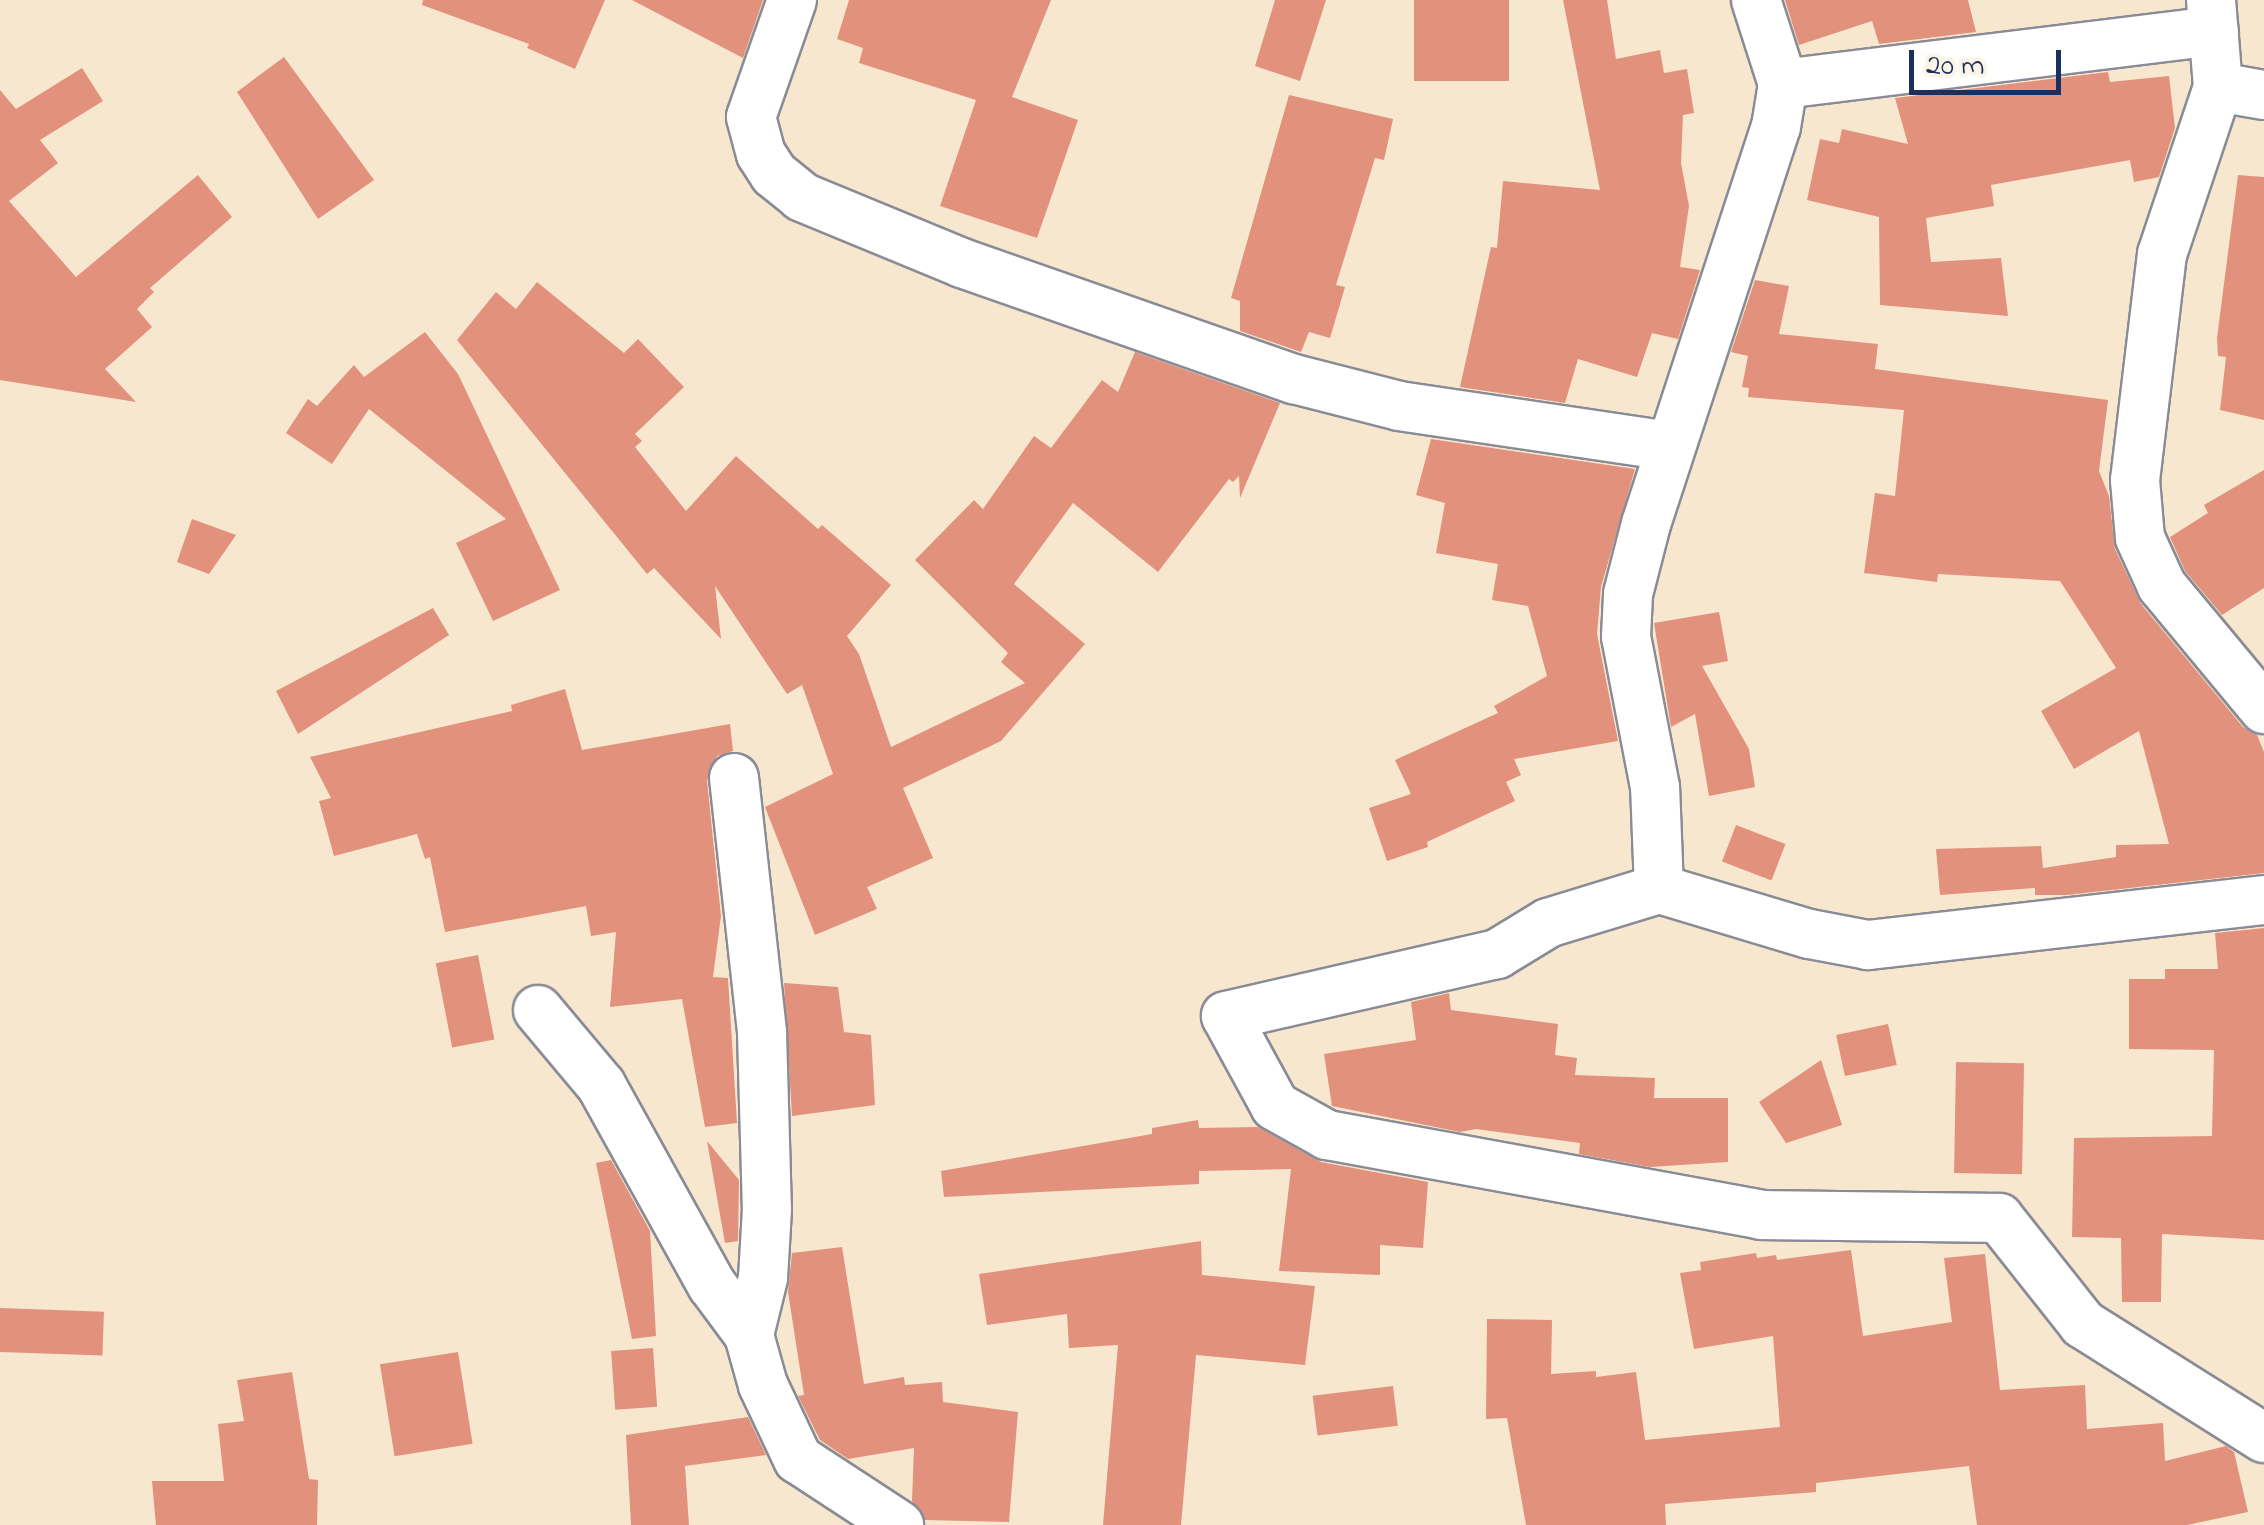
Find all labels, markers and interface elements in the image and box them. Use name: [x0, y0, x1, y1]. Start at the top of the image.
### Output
scale bar: [1914, 30, 2066, 92]
text: 20 m: [1926, 45, 1985, 89]

